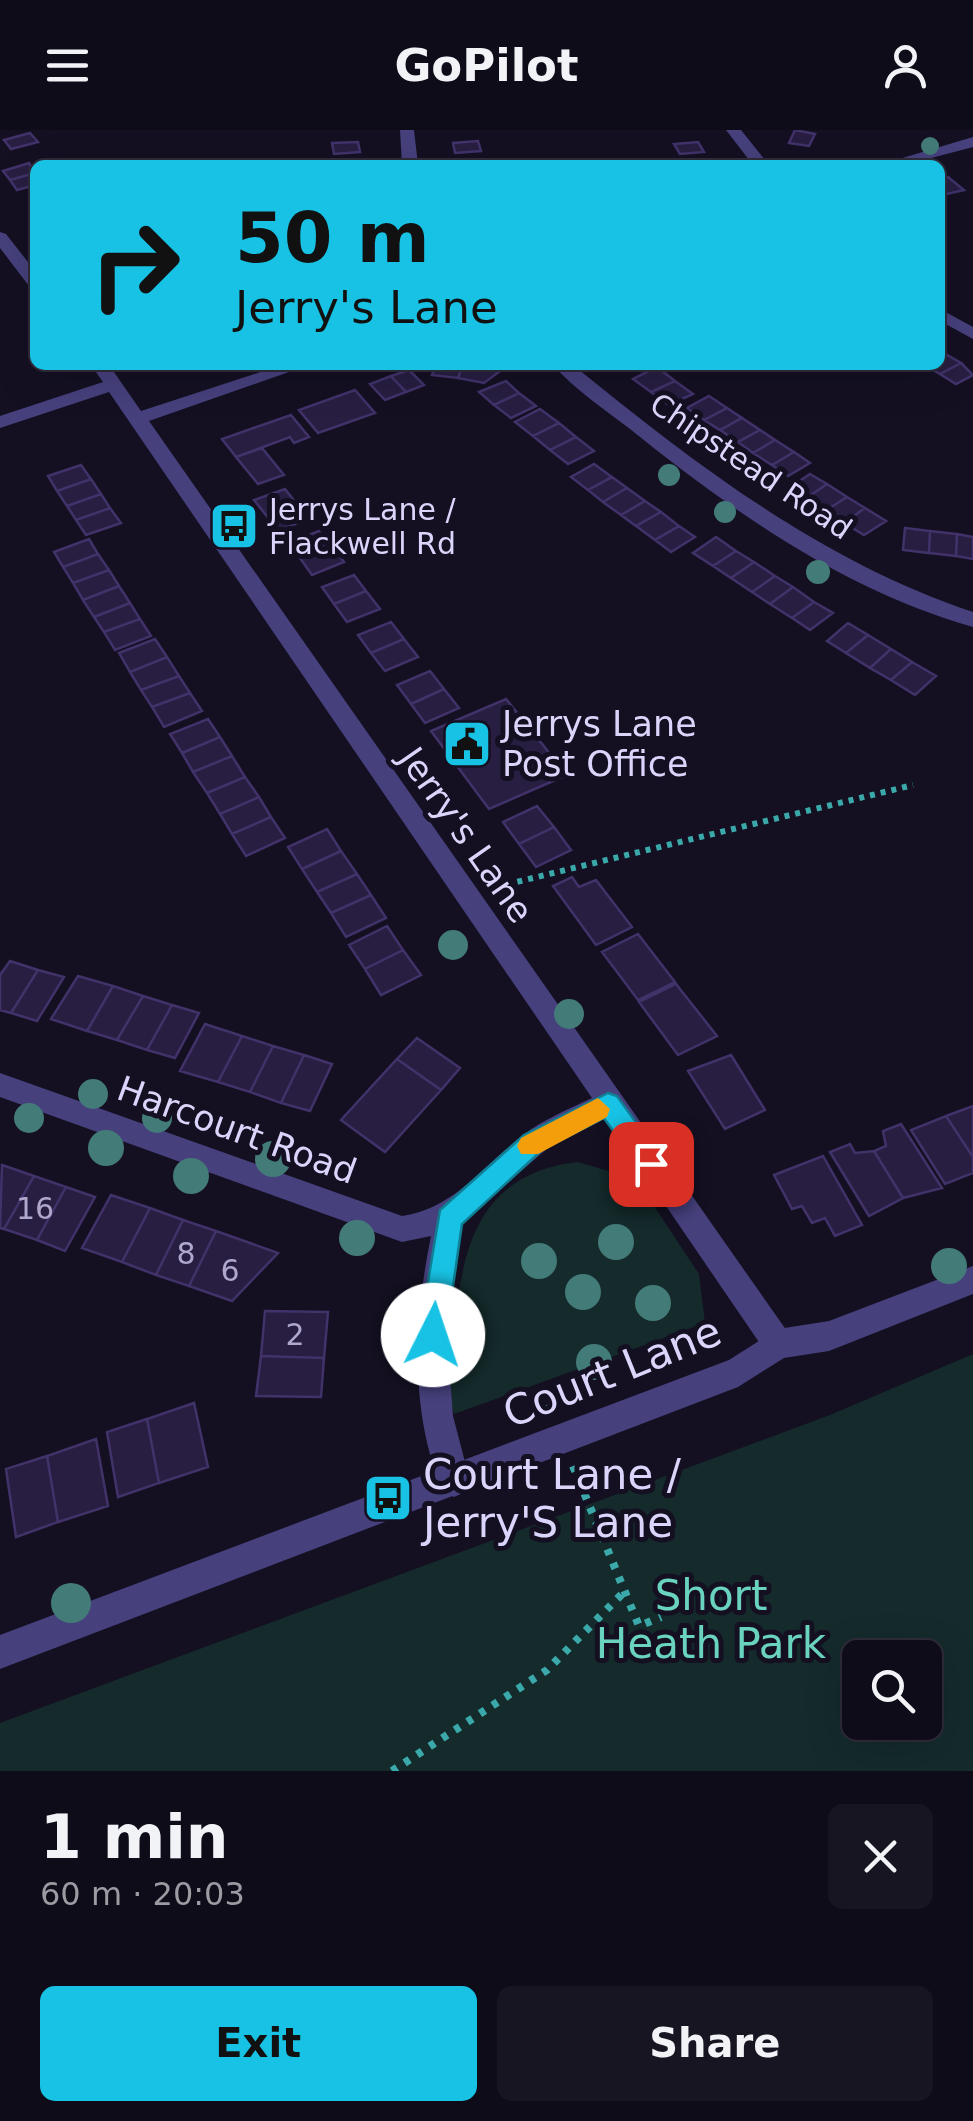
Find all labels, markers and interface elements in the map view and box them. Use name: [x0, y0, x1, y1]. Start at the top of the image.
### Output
icon: menu: [40, 38, 95, 93]
icon: person: [878, 38, 933, 93]
text: GoPilot: [394, 39, 579, 92]
text: 50 m: [235, 197, 430, 279]
icon: right: [70, 200, 200, 330]
text: Jerry's Lane: [235, 281, 498, 334]
street label: Chipstead Road: [644, 386, 858, 546]
place label: Jerrys Lane / Flackwell Rd: [267, 492, 456, 561]
bus stop icon: Jerrys Lane / Flackwell Rd: [208, 500, 260, 552]
place label: Jerrys Lane Post Office: [500, 704, 697, 784]
public building icon: Jerrys Lane Post Office: [441, 718, 493, 770]
street label: Jerry's Lane: [390, 738, 541, 930]
street label: Harcourt Road: [112, 1068, 362, 1192]
pin: [609, 1122, 694, 1207]
icon: arrive: [624, 1137, 679, 1192]
house number: 16: [16, 1191, 54, 1226]
house number: 8: [176, 1236, 196, 1271]
house number: 6: [220, 1253, 240, 1288]
position arrow: [381, 1283, 485, 1387]
street label: Court Lane: [496, 1306, 728, 1438]
house number: 2: [285, 1317, 305, 1352]
place label: Court Lane / Jerry'S Lane: [420, 1450, 682, 1547]
bus stop icon: Court Lane / Jerry'S Lane: [362, 1472, 414, 1524]
park label: Short Heath Park: [596, 1571, 827, 1668]
map controls: [842, 1640, 942, 1740]
button: search: [842, 1640, 942, 1740]
text: 1 min: [40, 1802, 228, 1872]
button: close: [828, 1804, 933, 1909]
text: 60 m · 20:03: [40, 1875, 245, 1913]
button: Exit: [40, 1986, 477, 2101]
button: Share: [497, 1986, 933, 2101]

